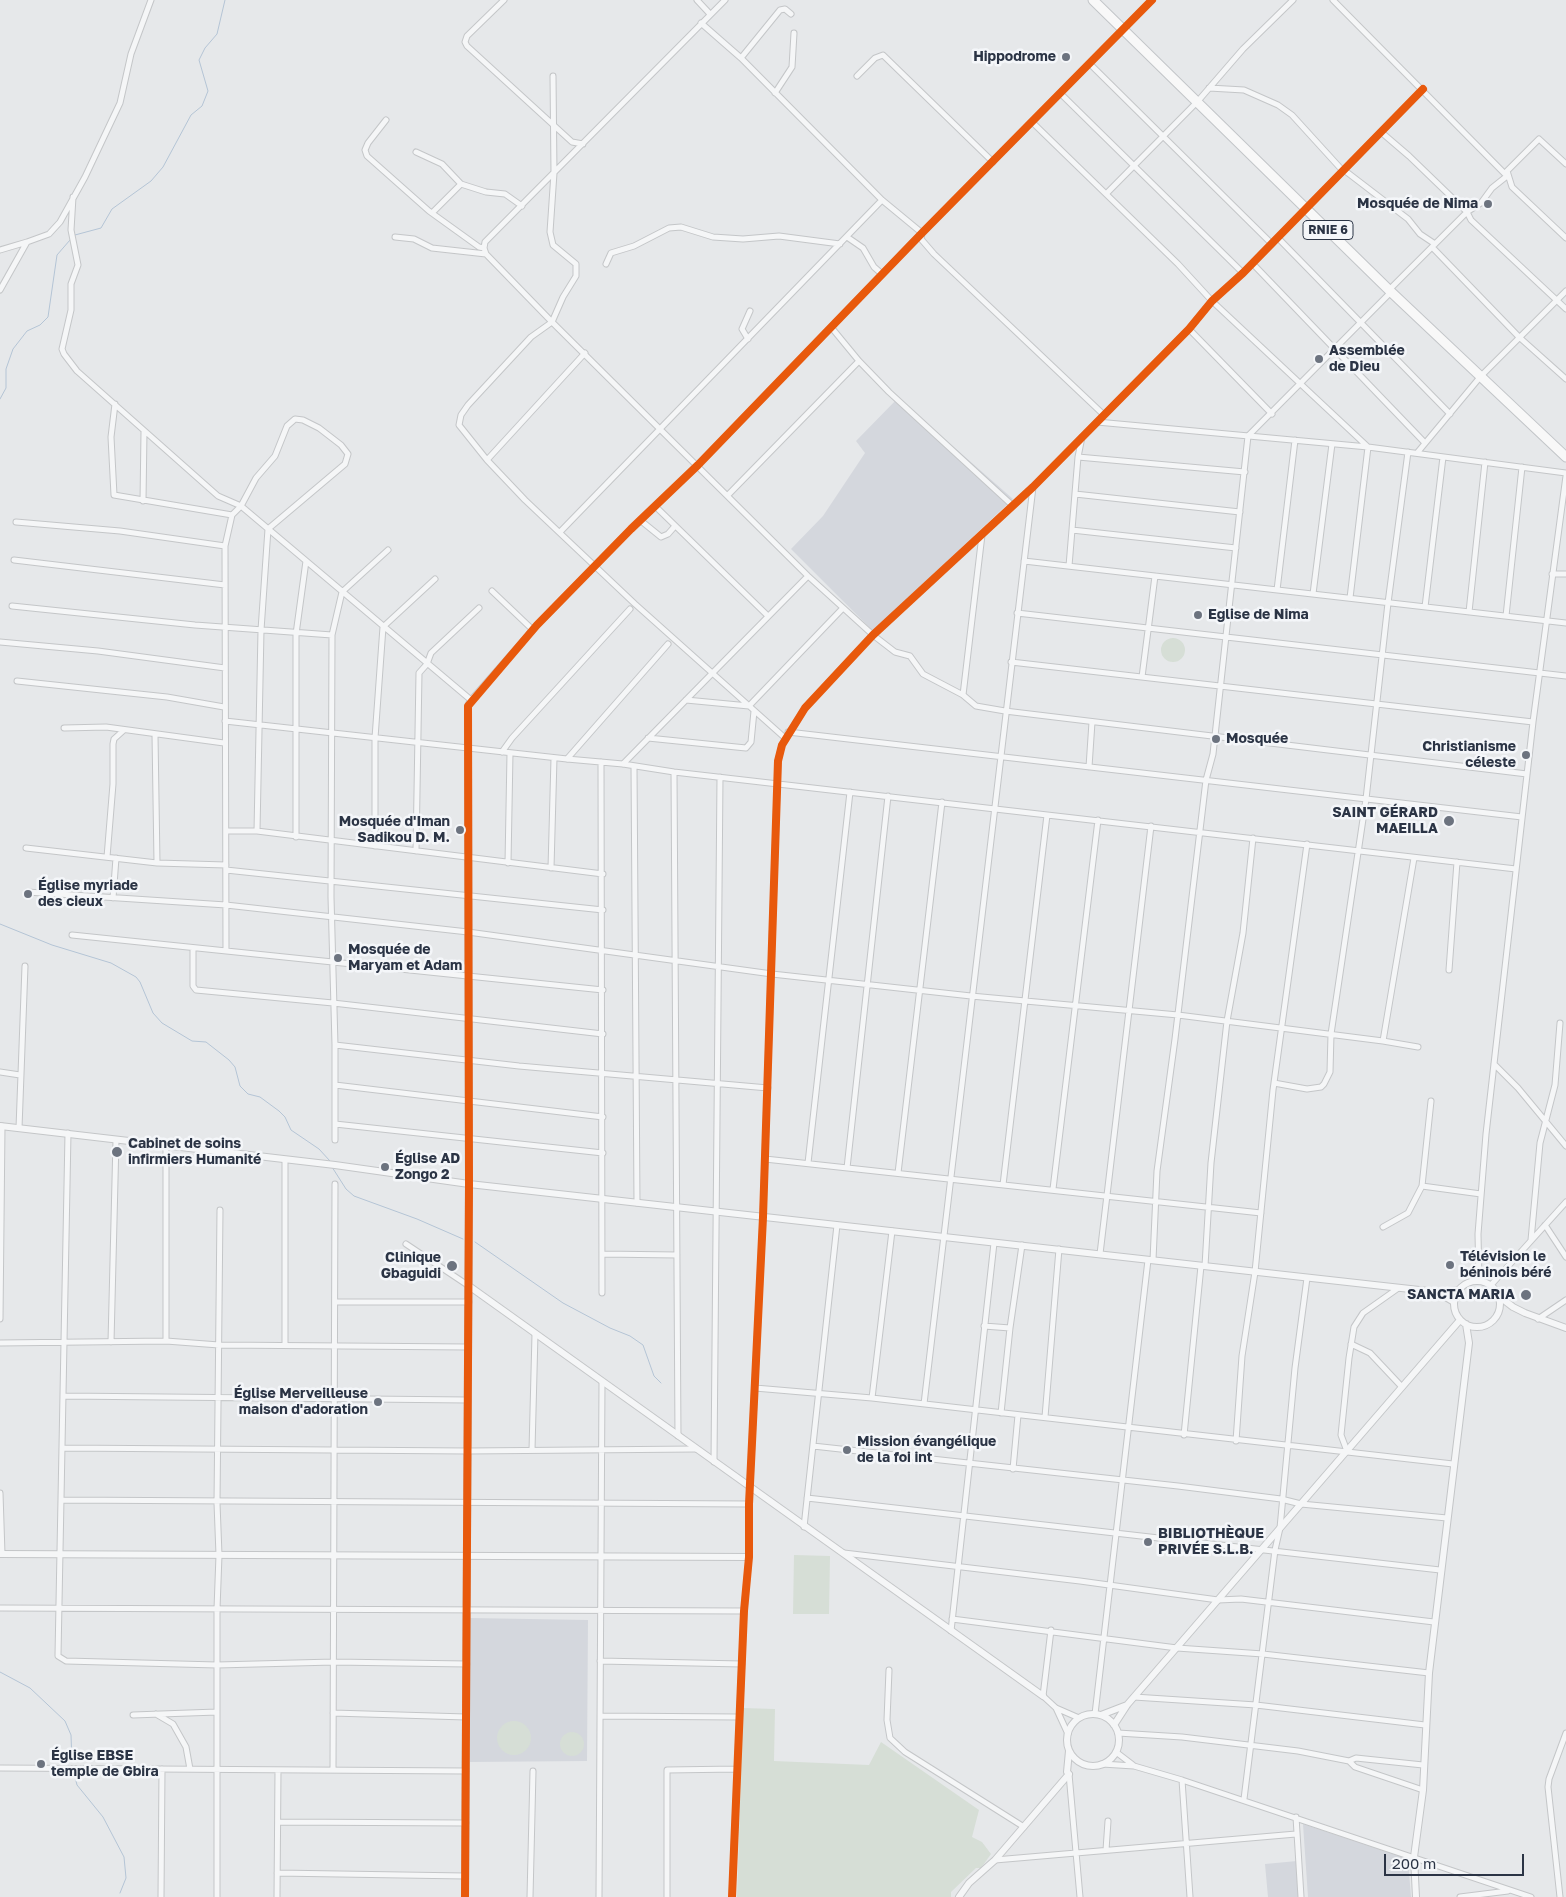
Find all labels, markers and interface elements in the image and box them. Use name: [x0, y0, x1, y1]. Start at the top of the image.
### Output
place label: Hippodrome: [973, 49, 1056, 65]
marker: Hippodrome: [1060, 51, 1072, 63]
place label: Mosquée de Nima: [1357, 196, 1478, 212]
marker: Mosquée de Nima: [1482, 198, 1494, 210]
road number: RNIE 6: [1303, 220, 1353, 240]
place label: Assemblée de Dieu: [1329, 343, 1405, 376]
marker: Assemblée de Dieu: [1313, 353, 1325, 365]
place label: Eglise de Nima: [1208, 607, 1309, 623]
marker: Eglise de Nima: [1192, 609, 1204, 621]
place label: Mosquée: [1226, 731, 1288, 747]
marker: Mosquée: [1210, 733, 1222, 745]
place label: Christianisme céleste: [1422, 739, 1516, 772]
marker: Christianisme céleste: [1520, 749, 1532, 761]
place label: SAINT GÉRARD MAEILLA: [1332, 805, 1438, 838]
place label: Mosquée d'Iman Sadikou D. M.: [339, 814, 450, 846]
marker: SAINT GÉRARD MAEILLA: [1442, 814, 1456, 828]
marker: Mosquée d'Iman Sadikou D. M.: [454, 824, 466, 836]
place label: Église myriade des cieux: [38, 878, 138, 910]
marker: Église myriade des cieux: [22, 888, 34, 900]
place label: Mosquée de Maryam et Adam: [348, 942, 462, 974]
marker: Mosquée de Maryam et Adam: [332, 952, 344, 964]
place label: Cabinet de soins infirmiers Humanité: [128, 1136, 261, 1168]
marker: Cabinet de soins infirmiers Humanité: [110, 1145, 124, 1159]
place label: Église AD Zongo 2: [395, 1151, 460, 1184]
marker: Église AD Zongo 2: [379, 1161, 391, 1173]
place label: Télévision le béninois béré: [1460, 1249, 1552, 1282]
place label: Clinique Gbaguidi: [381, 1250, 441, 1282]
marker: Clinique Gbaguidi: [445, 1259, 459, 1273]
marker: Télévision le béninois béré: [1444, 1259, 1456, 1271]
place label: SANCTA MARIA: [1407, 1287, 1515, 1303]
marker: SANCTA MARIA: [1519, 1288, 1533, 1302]
place label: Église Merveilleuse maison d'adoration: [234, 1386, 368, 1418]
marker: Église Merveilleuse maison d'adoration: [372, 1396, 384, 1408]
place label: Mission évangélique de la foi int: [857, 1434, 996, 1466]
marker: Mission évangélique de la foi int: [841, 1444, 853, 1456]
place label: BIBLIOTHÈQUE PRIVÉE S.L.B.: [1158, 1526, 1264, 1558]
marker: BIBLIOTHÈQUE PRIVÉE S.L.B.: [1142, 1536, 1154, 1548]
place label: Église EBSE temple de Gbira: [51, 1748, 159, 1780]
marker: Église EBSE temple de Gbira: [35, 1758, 47, 1770]
scale bar: [1386, 1844, 1526, 1876]
text: 200 m: [1392, 1854, 1436, 1872]

